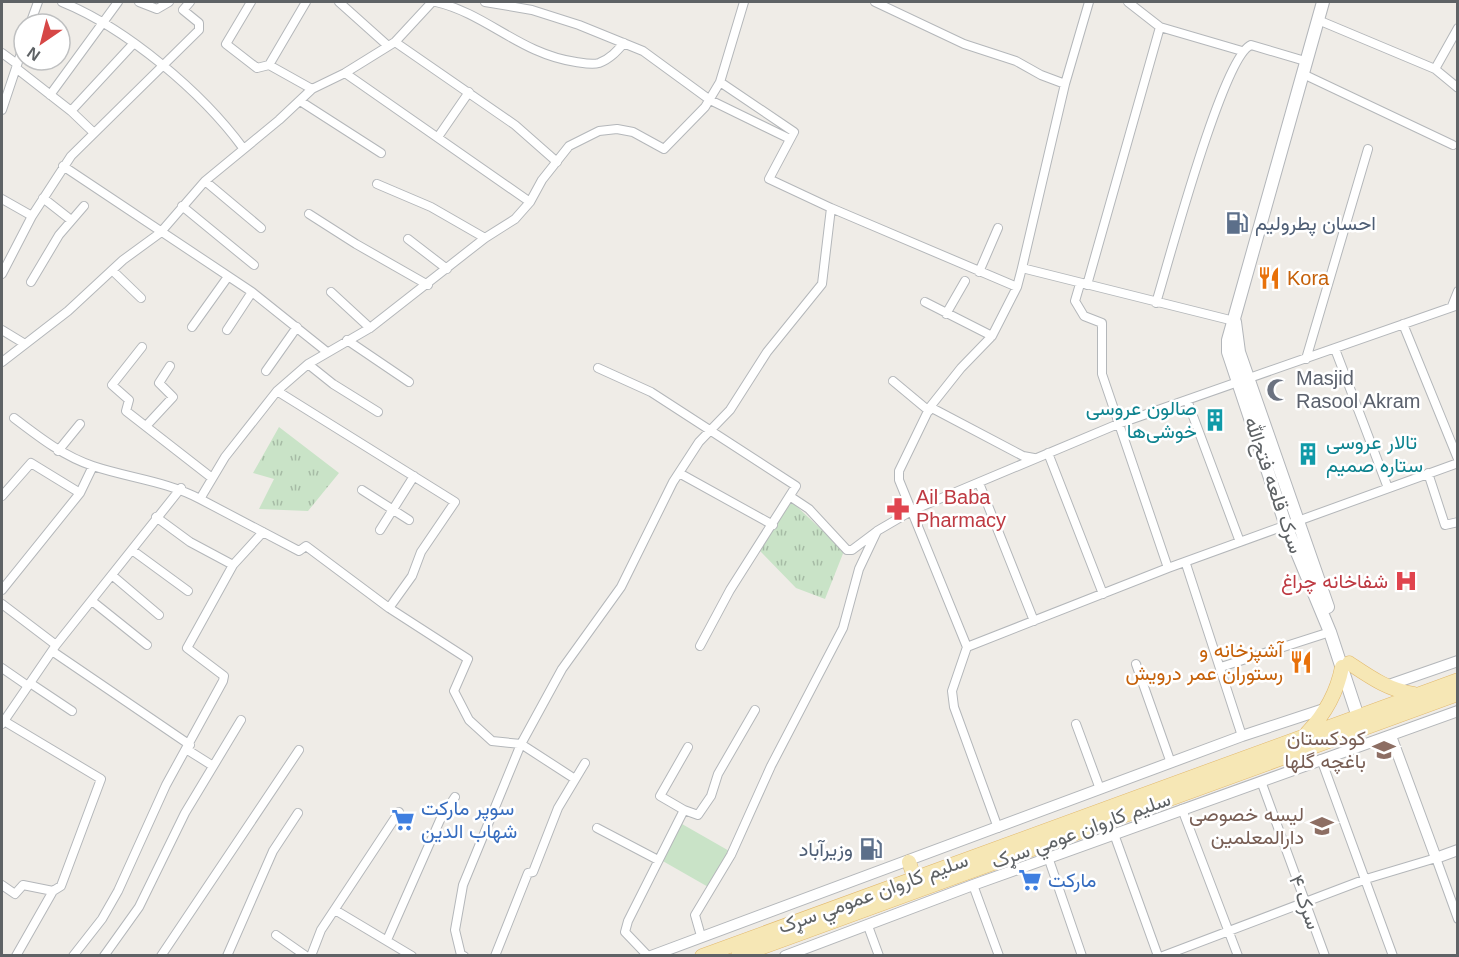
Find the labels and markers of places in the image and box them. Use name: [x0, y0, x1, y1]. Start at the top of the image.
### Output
fuel station icon: احسان پطرولیم: [1224, 210, 1250, 236]
place label: احسان پطرولیم: [1255, 212, 1376, 237]
restaurant icon: Kora: [1256, 265, 1282, 291]
place label: Kora: [1287, 267, 1330, 289]
place label: Masjid Rasool Akram: [1296, 367, 1421, 412]
mosque icon: Masjid Rasool Akram: [1265, 377, 1291, 403]
place label: صالون عروسی خوشی‌ها: [1086, 397, 1197, 444]
building icon: صالون عروسی خوشی‌ها: [1202, 407, 1228, 433]
place label: تالار عروسی ستاره صمیم: [1326, 431, 1423, 478]
building icon: تالار عروسی ستاره صمیم: [1295, 441, 1321, 467]
place label: Ail Baba Pharmacy: [916, 486, 1006, 531]
pharmacy icon: Ail Baba Pharmacy: [885, 496, 911, 522]
hospital icon: شفاخانه چراغ: [1393, 568, 1419, 594]
place label: شفاخانه چراغ: [1281, 570, 1388, 595]
place label: آشپزخانه و رستوران عمر درویش: [1126, 639, 1284, 686]
restaurant icon: آشپزخانه و رستوران عمر درویش: [1288, 649, 1314, 675]
place label: کودکستان باغچه گلها: [1284, 727, 1366, 775]
school or university icon: کودکستان باغچه گلها: [1371, 737, 1397, 763]
place label: سوپر مارکت شهاب الدین: [421, 797, 517, 844]
place label: لیسه خصوصی دارالمعلمین: [1189, 803, 1304, 850]
supermarket icon: سوپر مارکت شهاب الدین: [390, 807, 416, 833]
school or university icon: لیسه خصوصی دارالمعلمین: [1309, 813, 1335, 839]
fuel station icon: وزیرآباد: [858, 836, 884, 862]
place label: وزیرآباد: [799, 838, 853, 862]
supermarket icon: مارکت: [1017, 867, 1043, 893]
place label: مارکت: [1048, 869, 1096, 893]

